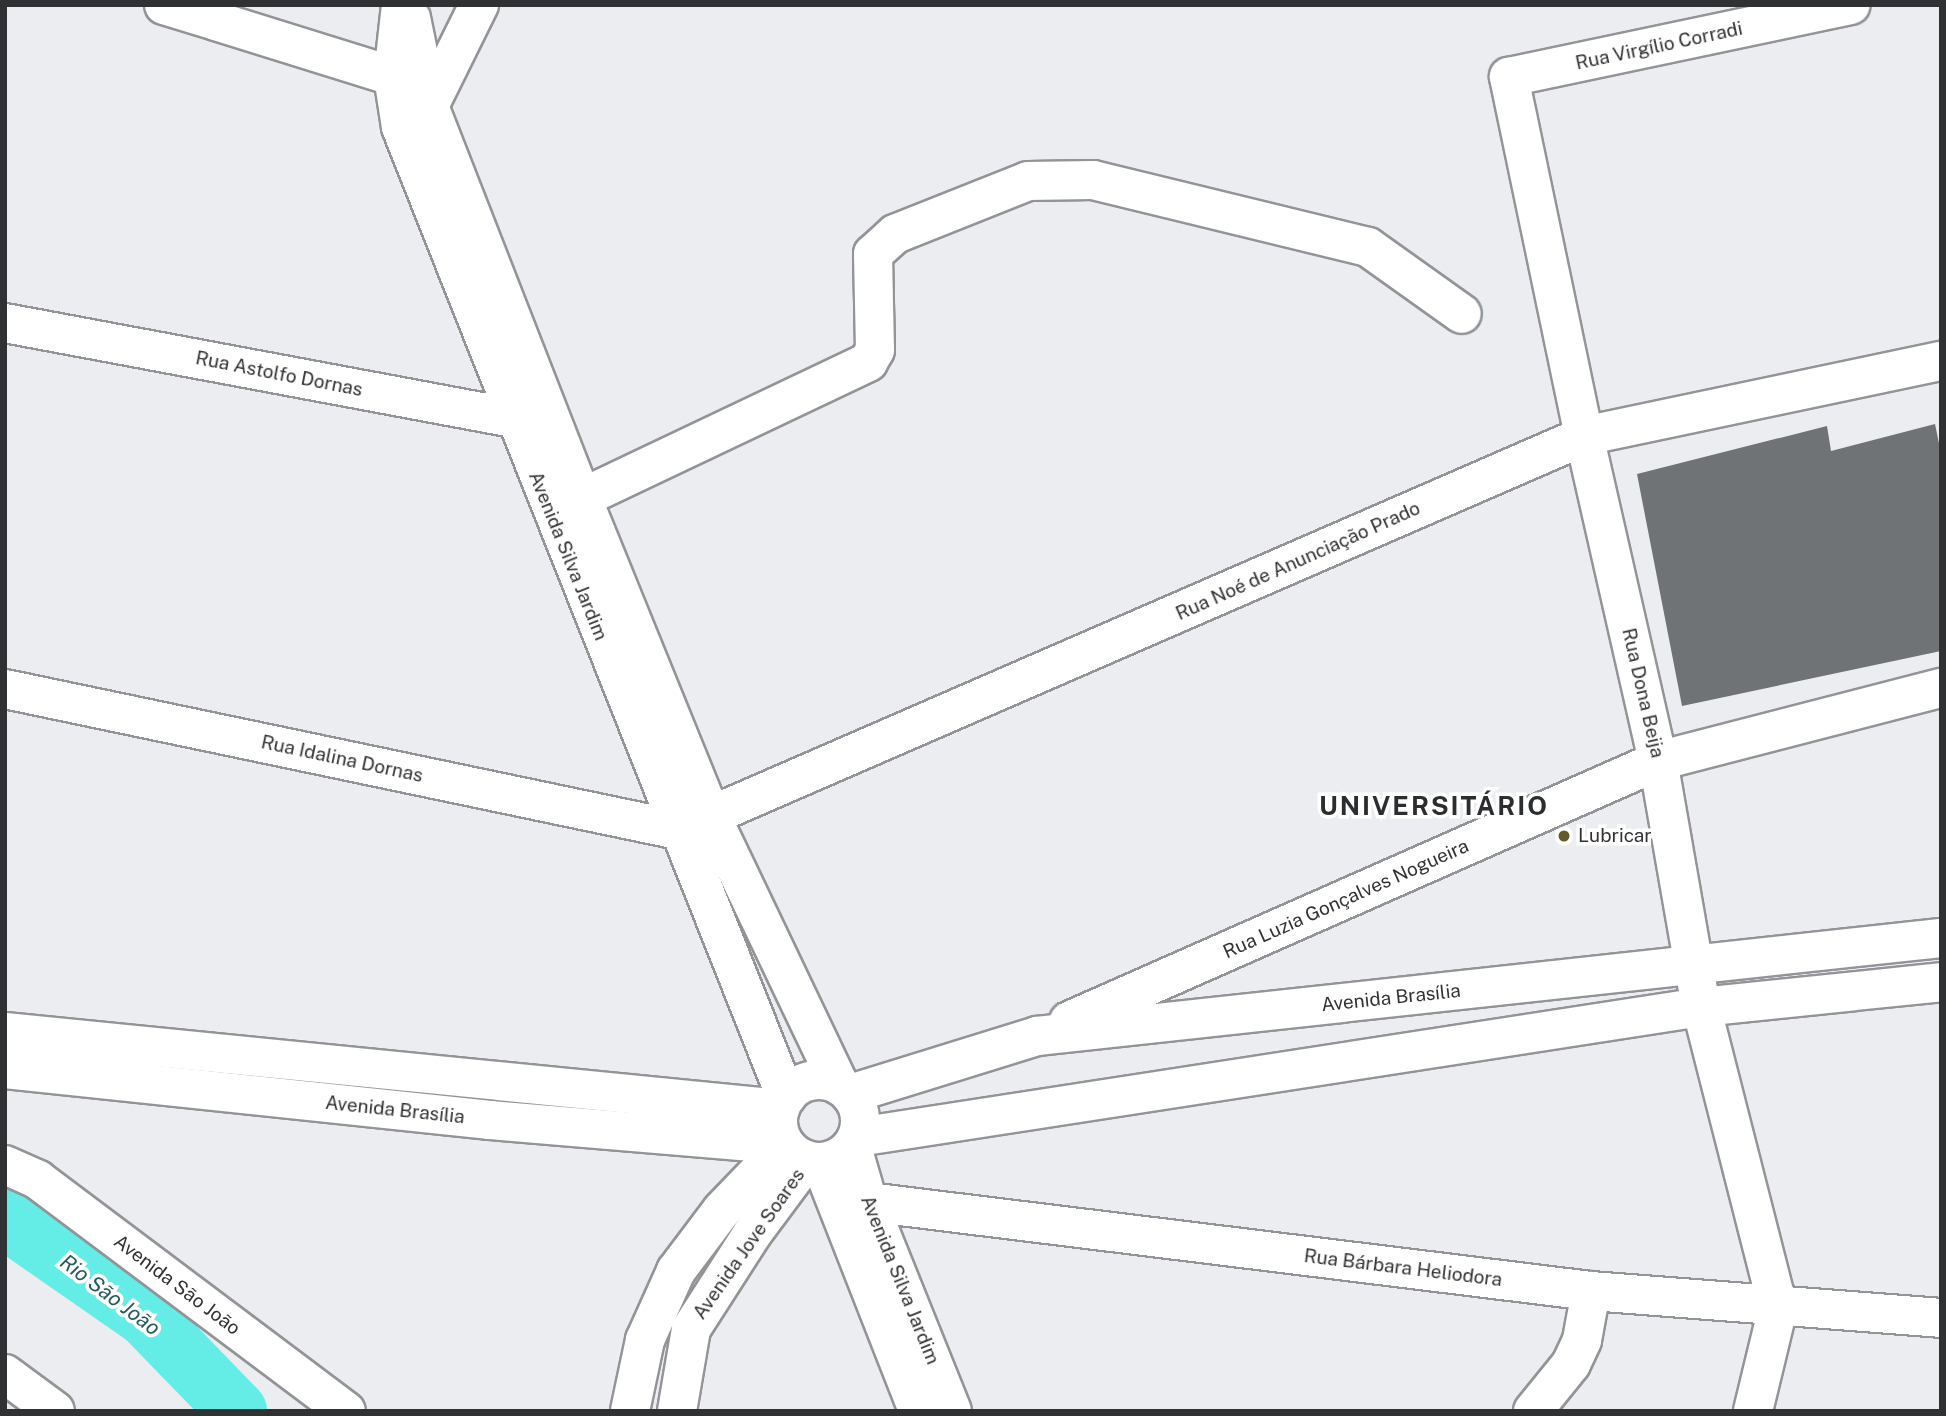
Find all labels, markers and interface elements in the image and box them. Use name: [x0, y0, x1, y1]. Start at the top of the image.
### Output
street label: Rua Virgílio Corradi: [1573, 17, 1745, 75]
street label: Rua Astolfo Dornas: [194, 347, 364, 401]
street label: Avenida Silva Jardim: [524, 468, 612, 644]
street label: Rua Noé de Anunciação Prado: [1172, 497, 1424, 625]
street label: Rua Dona Beija: [1617, 626, 1669, 760]
street label: Rua Idalina Dornas: [259, 731, 425, 787]
district label: UNIVERSITÁRIO: [1321, 790, 1547, 822]
place label: Lubricar: [1578, 825, 1652, 847]
marker: Lubricar: [1556, 828, 1572, 844]
street label: Rua Luzia Gonçalves Nogueira: [1220, 834, 1472, 964]
street label: Avenida Brasília: [1320, 979, 1462, 1017]
street label: Avenida Brasília: [324, 1091, 466, 1129]
street label: Avenida Jove Soares: [688, 1164, 810, 1324]
street label: Avenida Silva Jardim: [856, 1192, 944, 1368]
street label: Avenida São João: [109, 1230, 245, 1340]
street label: Rua Bárbara Heliodora: [1303, 1245, 1503, 1291]
water label: Rio São João: [55, 1249, 165, 1341]

